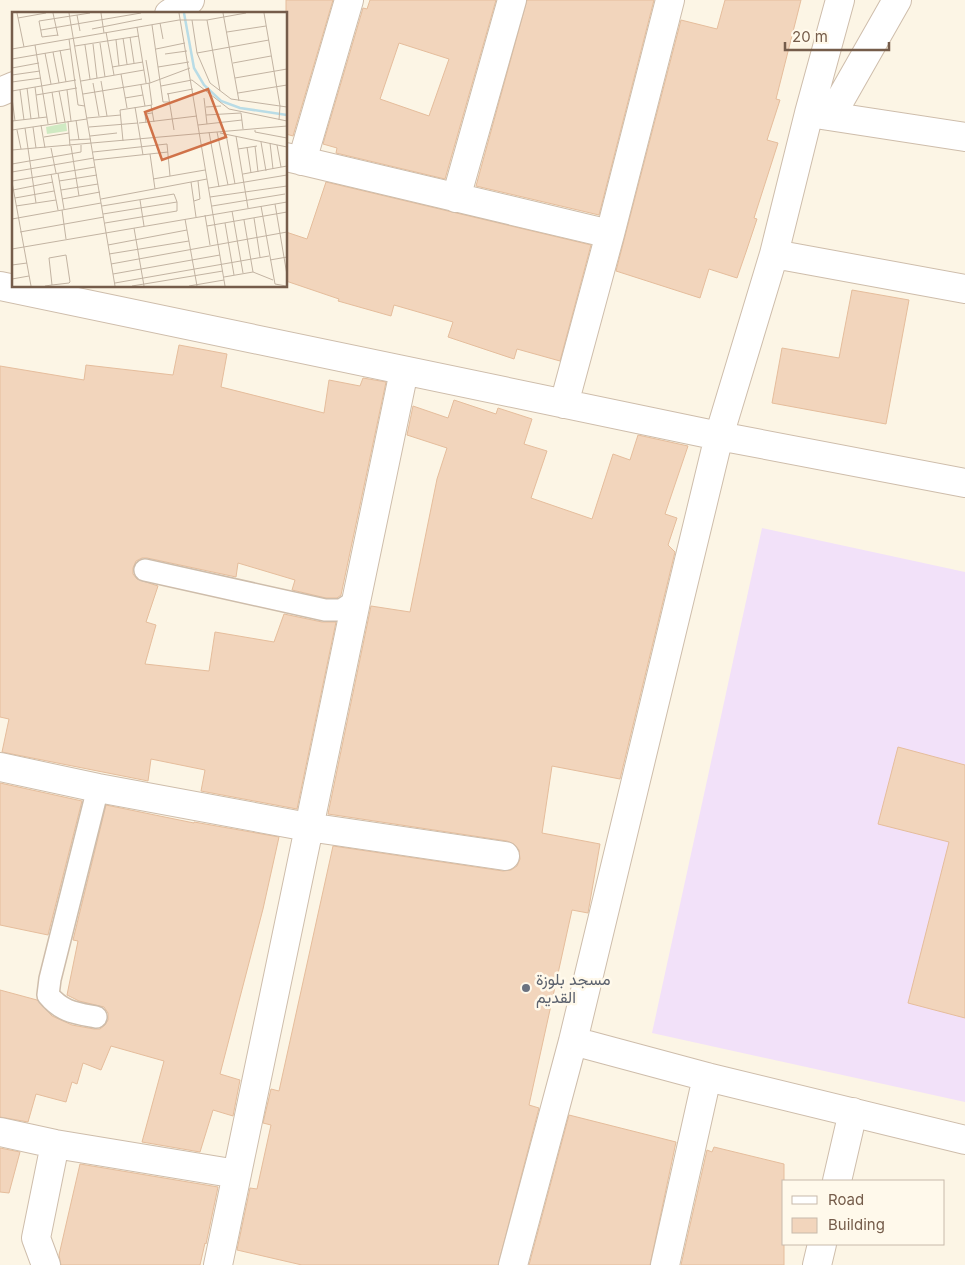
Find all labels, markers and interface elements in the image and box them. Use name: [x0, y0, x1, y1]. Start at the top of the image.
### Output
inset map: [12, 12, 288, 288]
scale bar: [785, 20, 889, 52]
text: 20 m: [792, 27, 828, 46]
place label: مسجد بلوزة القديم: [536, 969, 611, 1008]
marker: مسجد بلوزة القديم: [520, 982, 532, 994]
legend: [782, 1180, 945, 1245]
text: Road: [828, 1190, 864, 1209]
text: Building: [828, 1215, 885, 1234]

